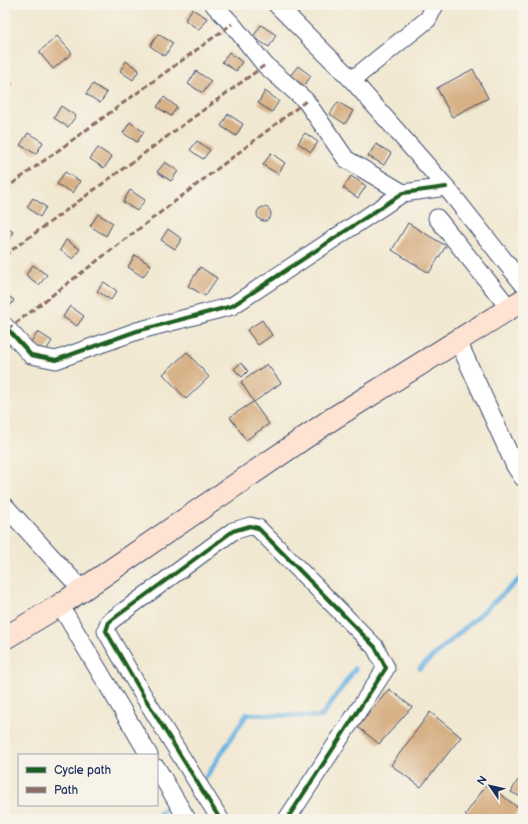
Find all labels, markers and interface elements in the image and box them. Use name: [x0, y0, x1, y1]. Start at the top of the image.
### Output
legend: [18, 754, 158, 806]
text: Cycle path: [54, 763, 111, 778]
north arrow: [470, 766, 510, 806]
text: N: [474, 774, 490, 788]
text: Path: [54, 783, 79, 798]

